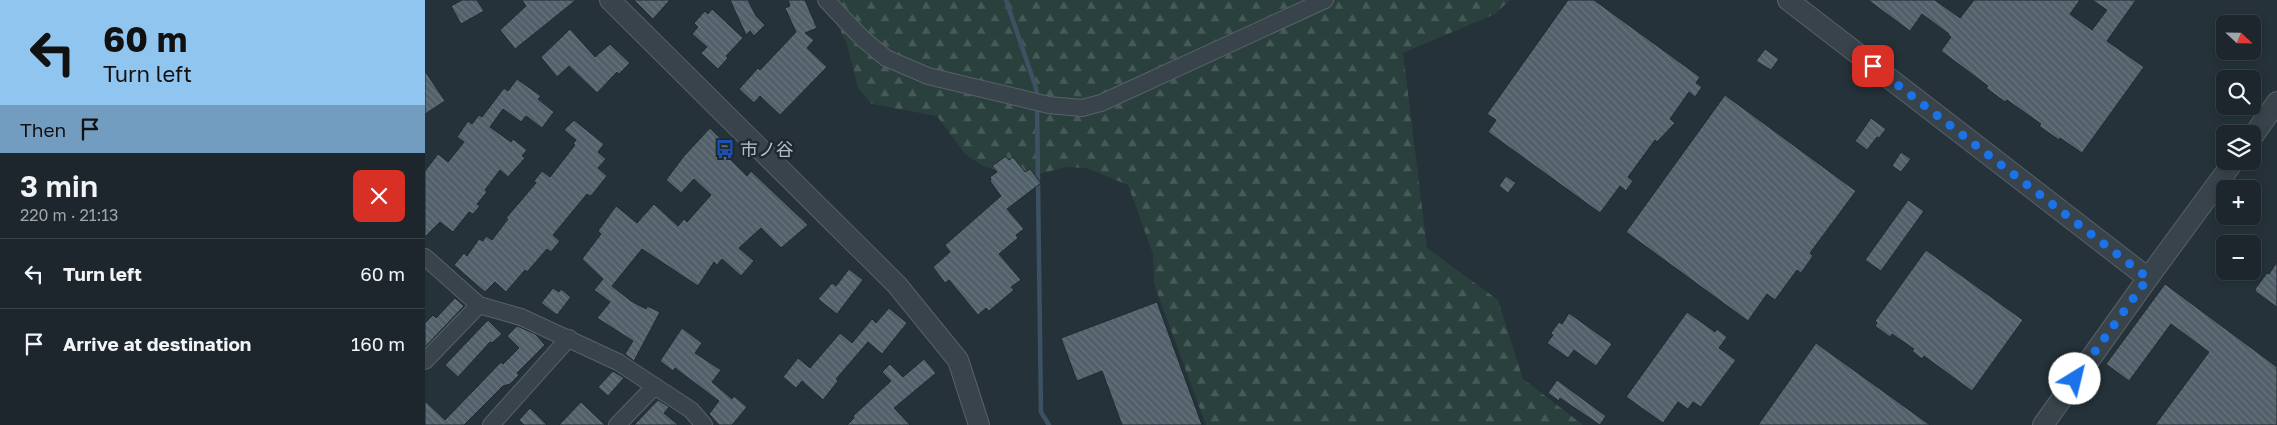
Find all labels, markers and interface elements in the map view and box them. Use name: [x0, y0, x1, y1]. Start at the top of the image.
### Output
north arrow: [2216, 15, 2261, 60]
map controls: [2216, 15, 2261, 280]
text: 60 m: [103, 18, 187, 60]
icon: left: [20, 20, 85, 85]
pin: [1852, 45, 1894, 87]
icon: arrive: [1859, 52, 1887, 80]
text: Turn left: [103, 60, 192, 87]
button: search: [2216, 70, 2261, 115]
icon: arrive: [76, 115, 104, 143]
text: Then: [20, 118, 66, 141]
button: layers: [2216, 125, 2261, 170]
bus stop icon: 市ノ谷: [714, 138, 736, 160]
place label: 市ノ谷: [740, 138, 794, 160]
text: 3 min: [20, 168, 98, 204]
button: close: [353, 170, 405, 222]
button: +: [2216, 180, 2261, 225]
text: 220 m · 21:13: [20, 205, 118, 225]
button: −: [2216, 235, 2261, 280]
icon: left: [20, 260, 48, 288]
text: Turn left: [63, 262, 142, 285]
text: 60 m: [360, 262, 405, 285]
icon: arrive: [20, 330, 48, 358]
text: Arrive at destination: [63, 332, 251, 355]
text: 160 m: [351, 332, 405, 355]
position arrow: [2048, 352, 2100, 404]

